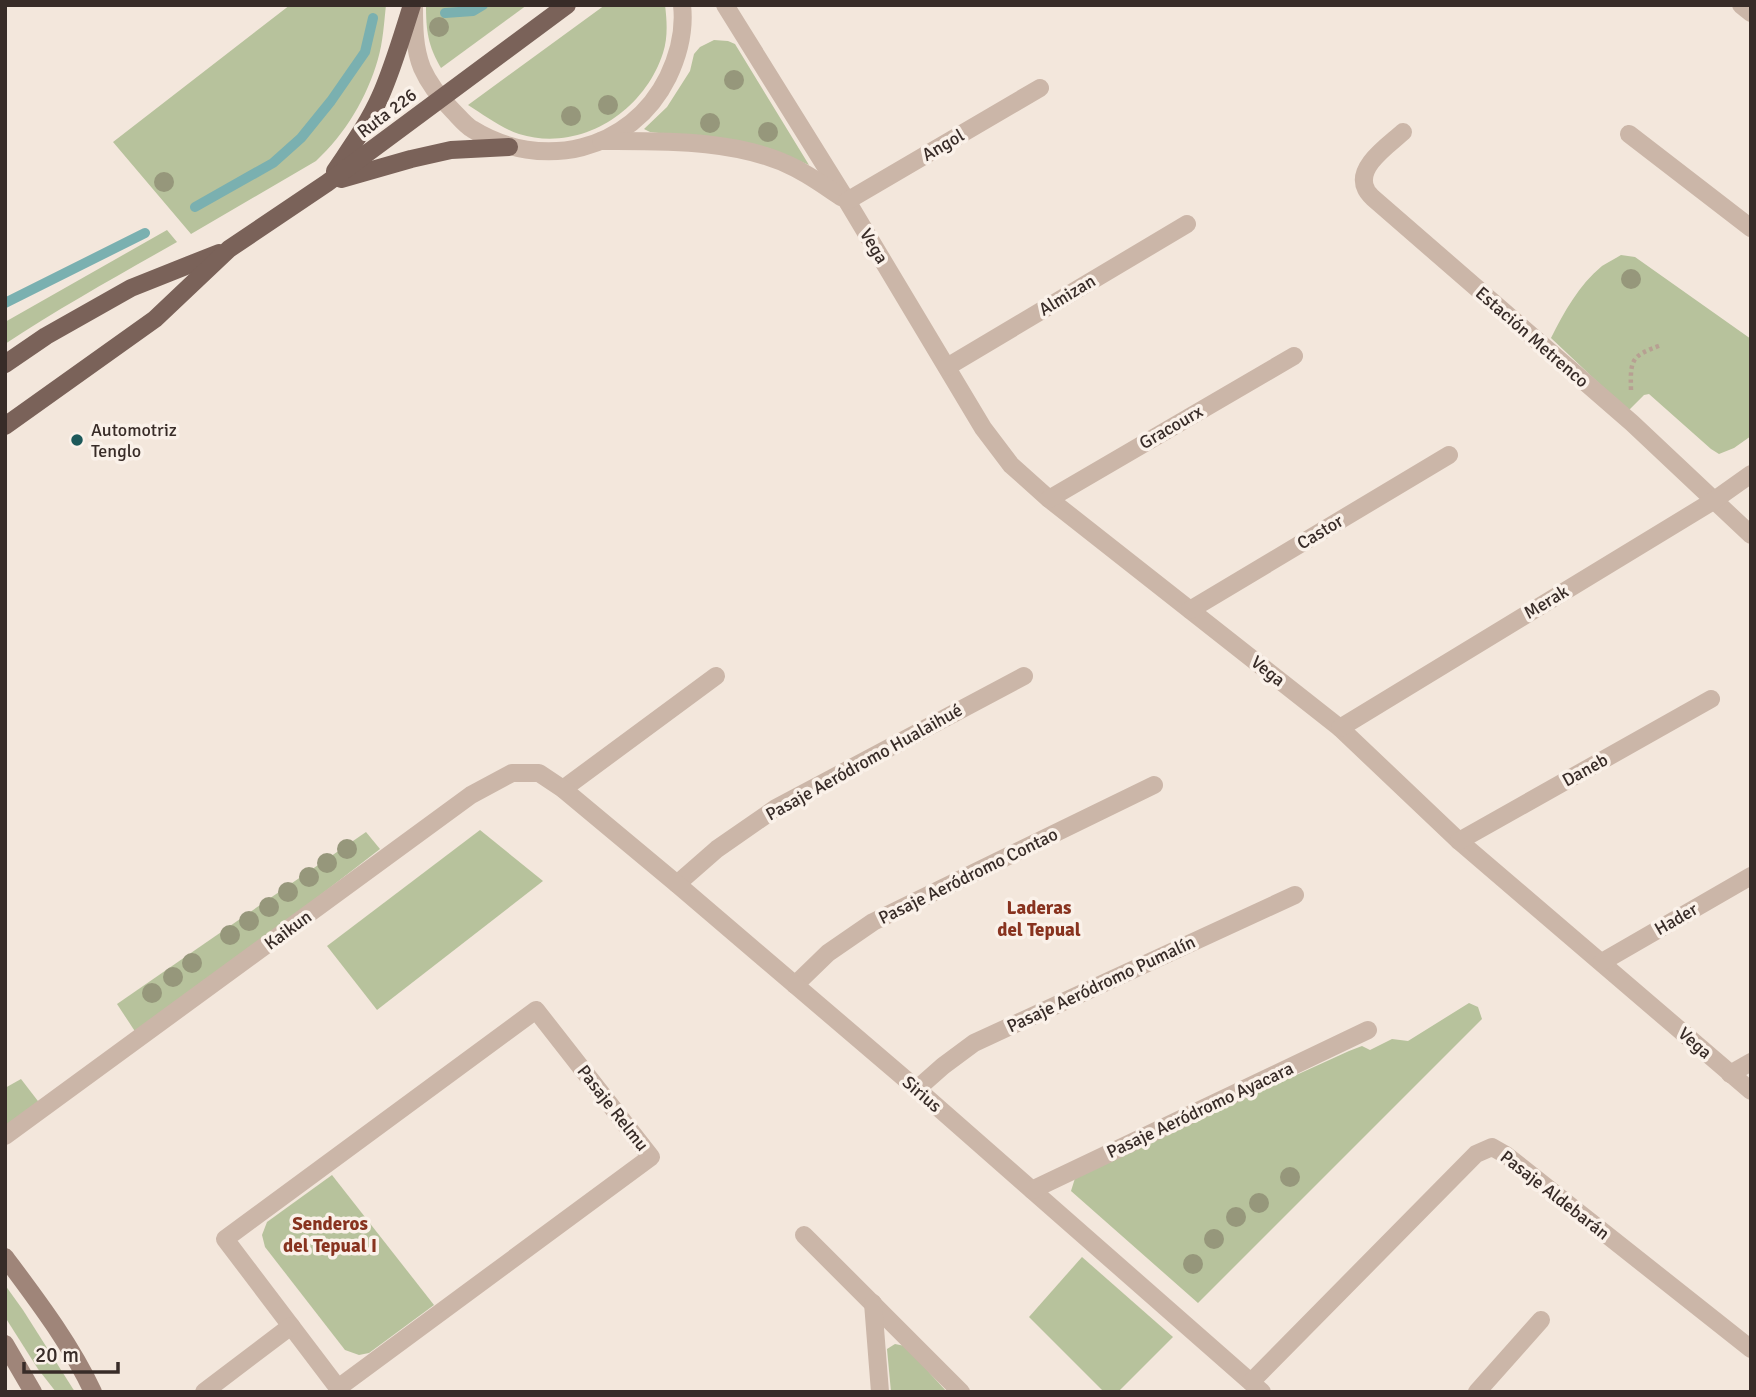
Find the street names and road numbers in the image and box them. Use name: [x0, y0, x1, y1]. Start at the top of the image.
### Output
street label: Ruta 226: [353, 84, 421, 142]
street label: Angol: [918, 124, 968, 166]
street label: Vega: [855, 224, 893, 268]
street label: Almizan: [1035, 270, 1099, 320]
street label: Estación Metrenco: [1471, 282, 1593, 392]
street label: Gracourx: [1135, 400, 1207, 454]
street label: Castor: [1293, 510, 1347, 554]
street label: Merak: [1520, 580, 1572, 624]
street label: Vega: [1247, 651, 1289, 691]
street label: Pasaje Aeródromo Hualaihué: [762, 699, 966, 825]
street label: Daneb: [1558, 749, 1612, 791]
street label: Pasaje Aeródromo Contao: [875, 823, 1061, 929]
street label: Hader: [1650, 898, 1702, 940]
street label: Kaikun: [260, 905, 316, 955]
street label: Pasaje Aeródromo Pumalín: [1003, 931, 1199, 1037]
street label: Vega: [1674, 1023, 1716, 1063]
street label: Pasaje Aeródromo Ayacara: [1103, 1057, 1297, 1163]
street label: Pasaje Relmu: [573, 1061, 653, 1155]
street label: Sirius: [898, 1071, 946, 1117]
street label: Pasaje Aldebarán: [1496, 1146, 1614, 1244]

